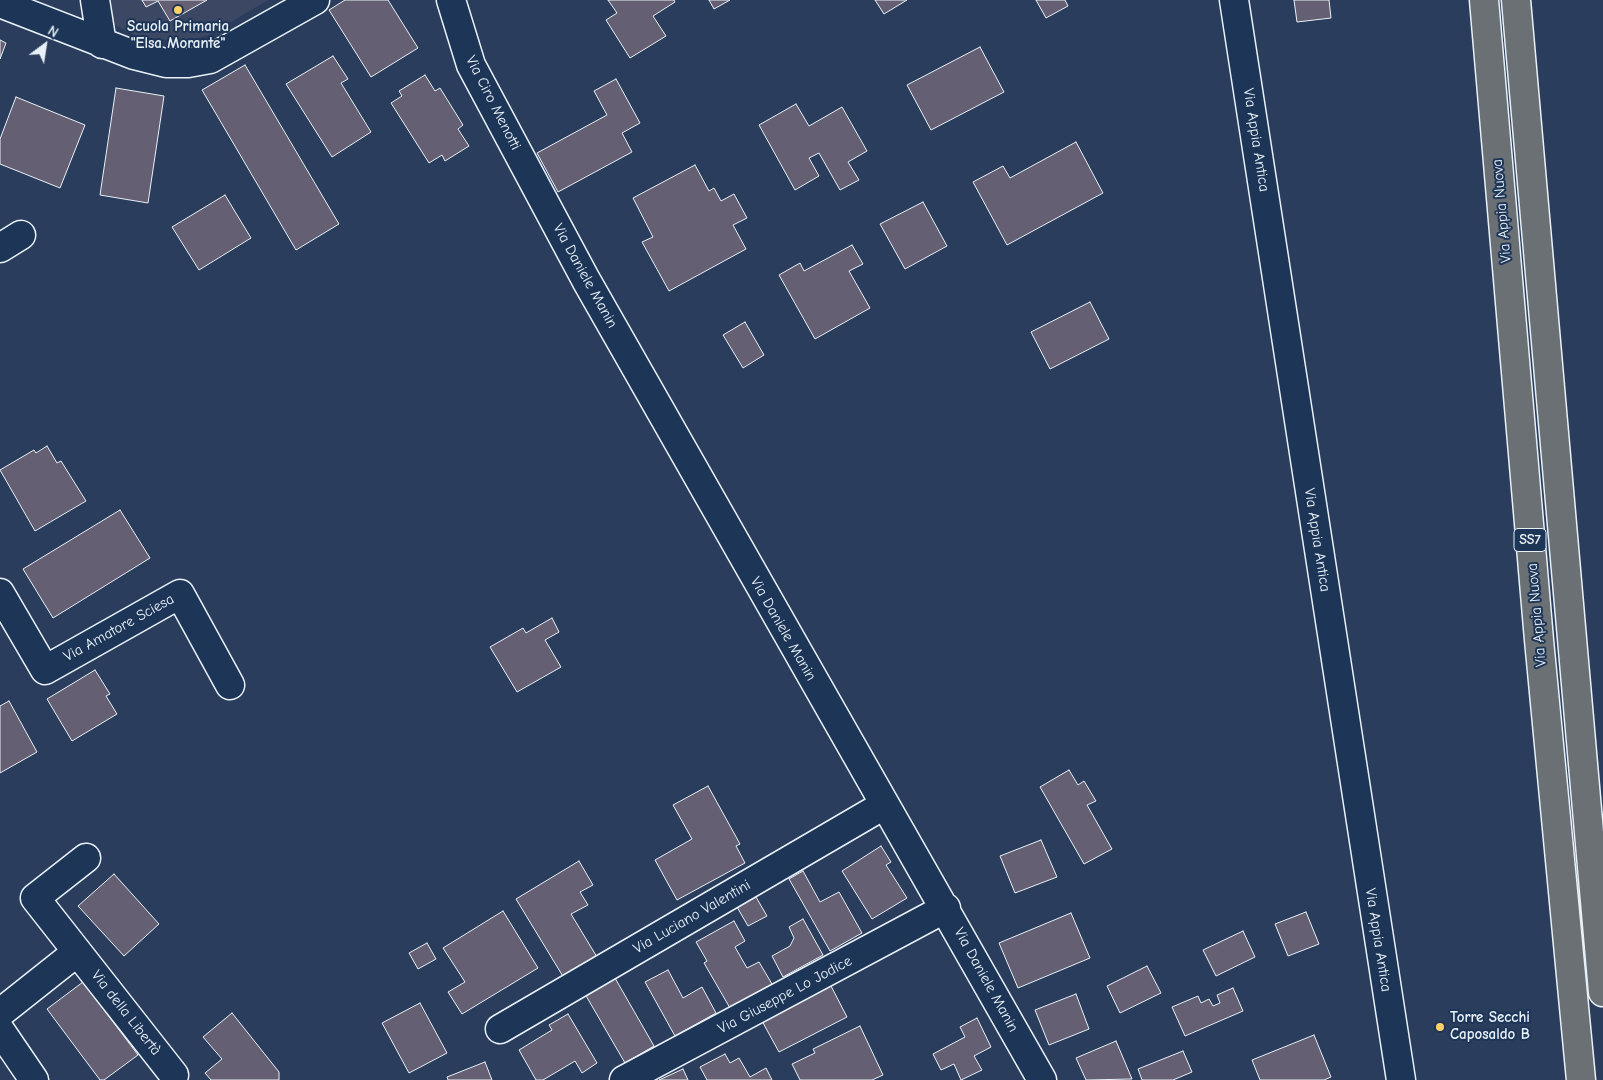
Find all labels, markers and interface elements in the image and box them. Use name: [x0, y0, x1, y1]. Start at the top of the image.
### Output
marker: Scuola Primaria "Elsa Morante": [172, 4, 184, 16]
place label: Scuola Primaria "Elsa Morante": [127, 18, 229, 53]
north arrow: [20, 20, 70, 70]
text: N: [45, 22, 61, 41]
street label: Via Ciro Menotti: [461, 53, 525, 153]
street label: Via Appia Antica: [1239, 87, 1273, 193]
street label: Via Appia Nuova: [1489, 158, 1515, 264]
street label: Via Daniele Manin: [549, 221, 621, 331]
street label: Via Appia Antica: [1300, 487, 1334, 593]
road number: SS7: [1514, 528, 1546, 552]
street label: Via Appia Nuova: [1524, 562, 1550, 668]
street label: Via Daniele Manin: [746, 574, 820, 684]
street label: Via Amatore Sciesa: [61, 590, 177, 666]
street label: Via Luciano Valentini: [630, 876, 754, 958]
street label: Via Appia Antica: [1361, 887, 1395, 993]
street label: Via Daniele Manin: [950, 925, 1022, 1035]
street label: Via Giuseppe Lo Jodice: [715, 952, 855, 1038]
street label: Via della Libertà: [87, 967, 165, 1059]
place label: Torre Secchi Caposaldo B: [1450, 1009, 1530, 1044]
marker: Torre Secchi Caposaldo B: [1434, 1021, 1446, 1033]

